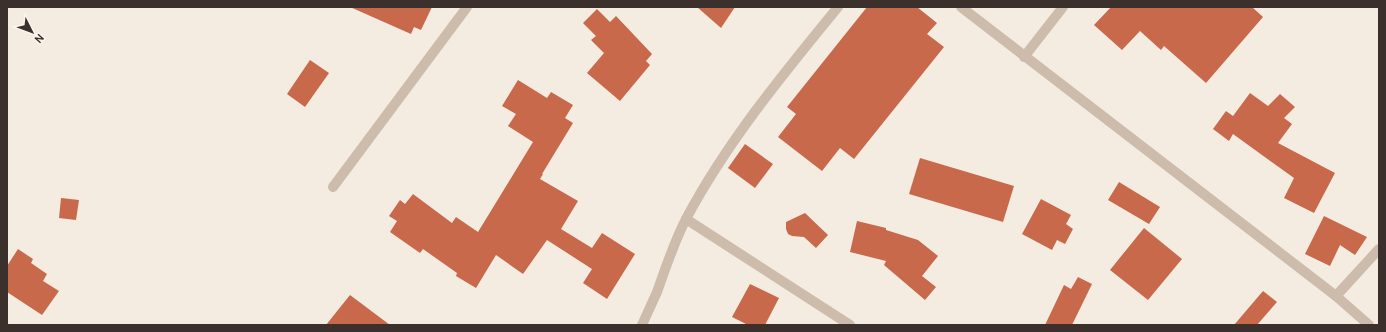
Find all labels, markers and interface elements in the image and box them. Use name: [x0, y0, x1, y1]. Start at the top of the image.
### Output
north arrow: [12, 12, 52, 52]
text: N: [32, 31, 47, 46]

